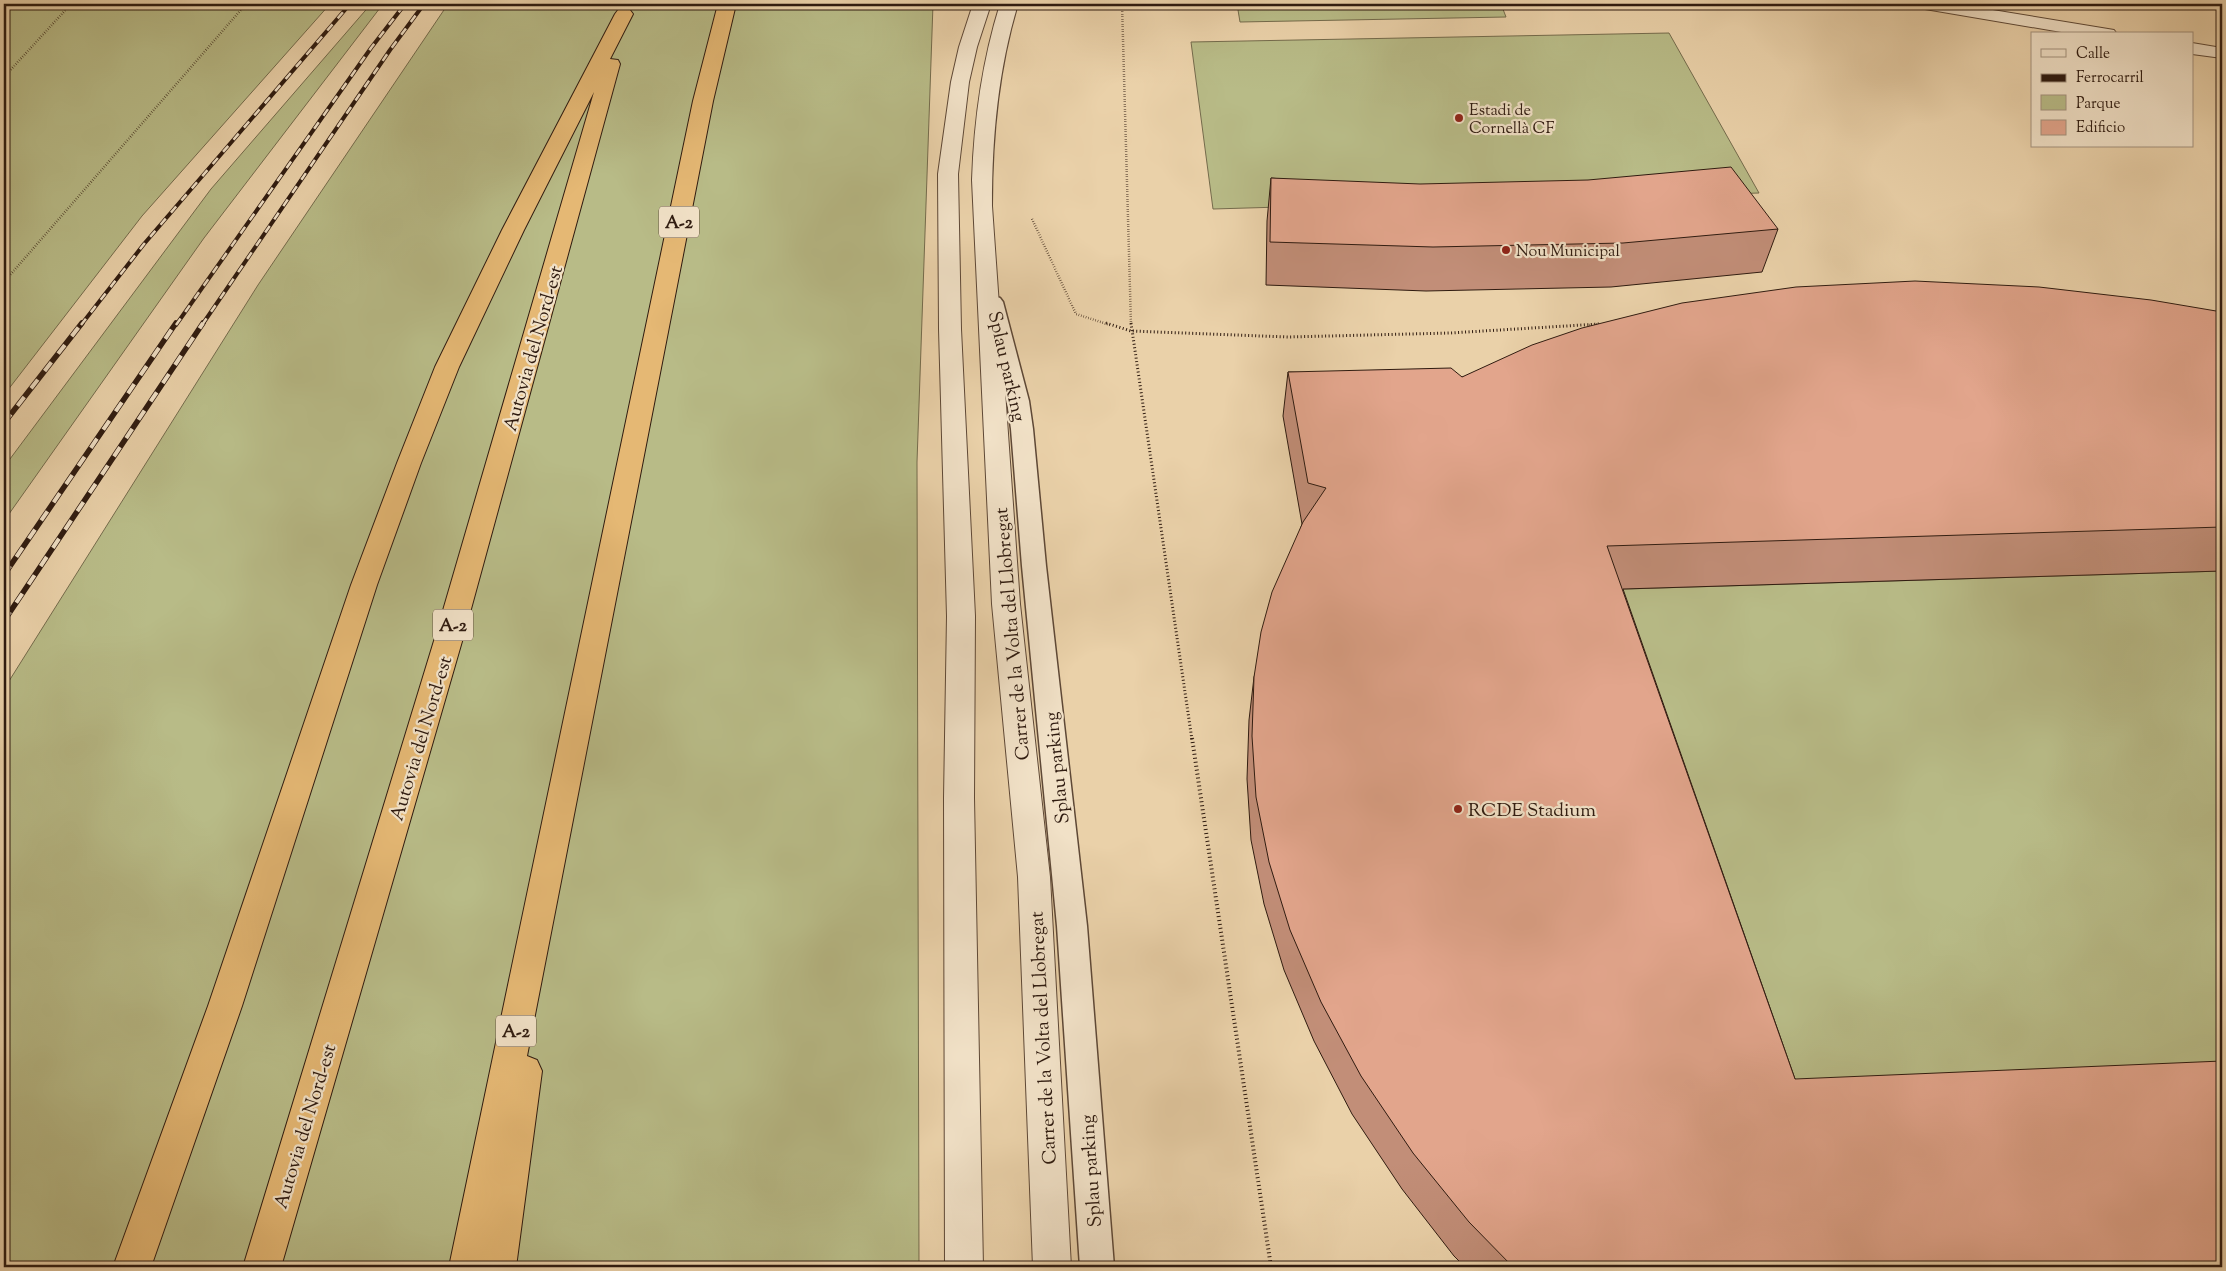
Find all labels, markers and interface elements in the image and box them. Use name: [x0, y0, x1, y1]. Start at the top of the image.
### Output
legend: [2031, 32, 2194, 148]
text: Calle: [2076, 44, 2110, 65]
text: Ferrocarril: [2076, 68, 2144, 89]
text: Parque: [2076, 94, 2120, 115]
place label: Estadi de Cornellà CF: [1469, 100, 1554, 141]
marker: Estadi de Cornellà CF: [1453, 112, 1465, 124]
text: Edificio: [2076, 118, 2125, 139]
road number: A-2: [659, 206, 699, 238]
place label: Nou Municipal: [1516, 241, 1620, 264]
marker: Nou Municipal: [1500, 244, 1512, 256]
street label: Autovia del Nord-est: [498, 262, 571, 435]
street label: Splau parking: [980, 309, 1031, 425]
street label: Carrer de la Volta del Llobregat: [989, 506, 1038, 761]
road number: A-2: [433, 610, 473, 640]
street label: Autovia del Nord-est: [384, 653, 460, 824]
street label: Splau parking: [1039, 710, 1078, 825]
place label: RCDE Stadium: [1468, 798, 1596, 825]
marker: RCDE Stadium: [1452, 803, 1464, 815]
street label: Carrer de la Volta del Llobregat: [1024, 910, 1065, 1165]
road number: A-2: [496, 1016, 536, 1046]
street label: Autovia del Nord-est: [268, 1041, 344, 1212]
street label: Splau parking: [1075, 1114, 1110, 1228]

